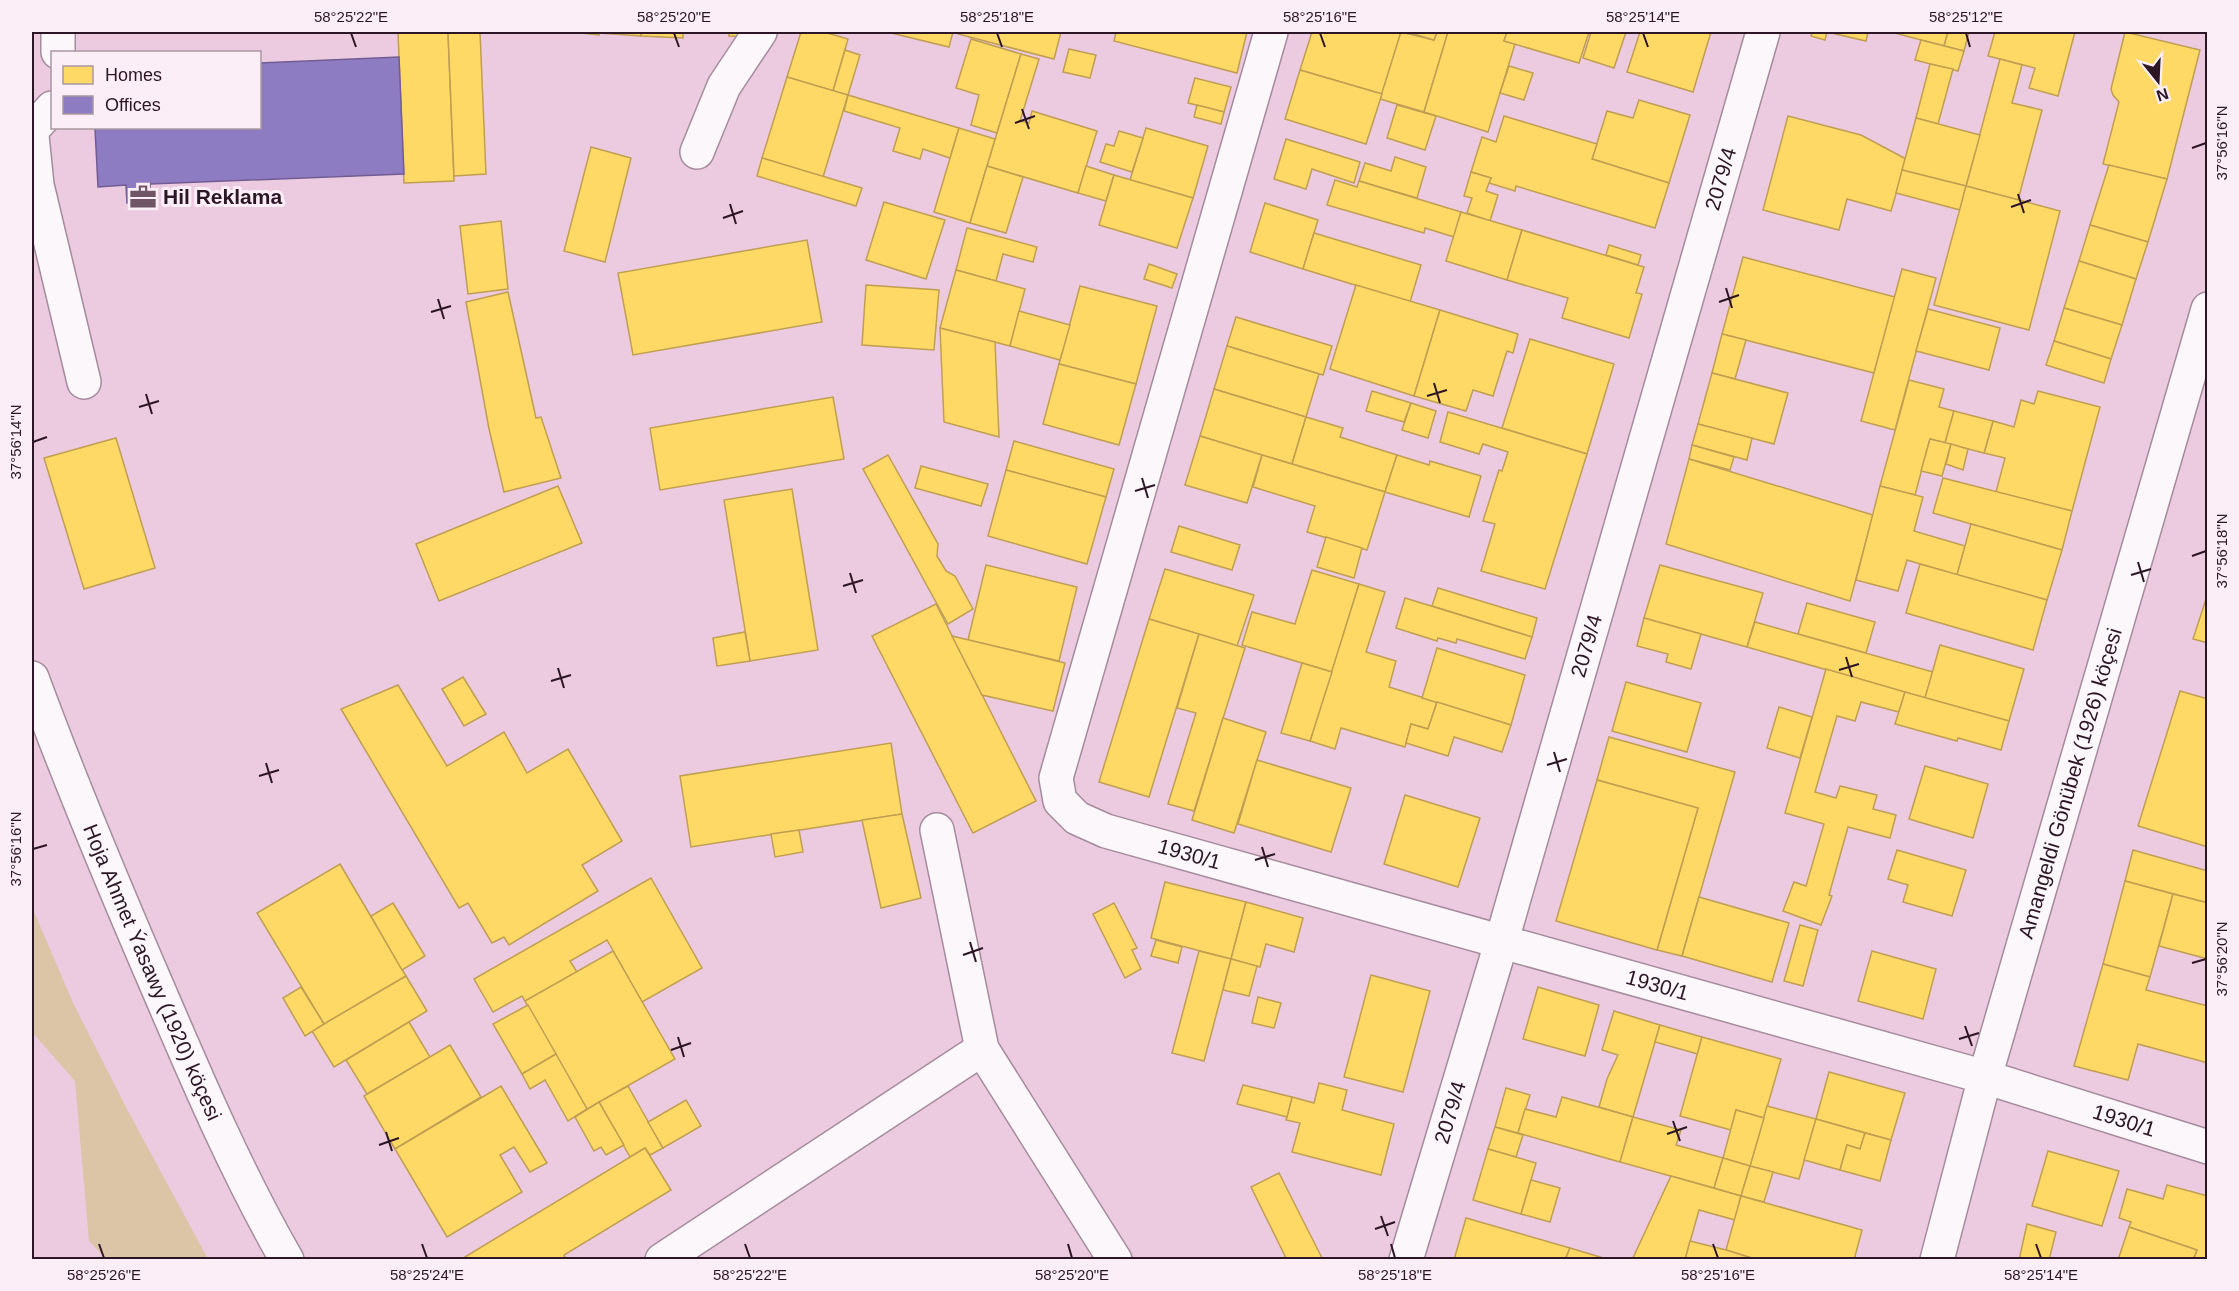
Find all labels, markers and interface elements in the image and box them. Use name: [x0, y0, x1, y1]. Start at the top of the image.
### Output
text: 58°25'22"E: [314, 8, 388, 25]
text: 58°25'20"E: [637, 8, 711, 25]
text: 58°25'18"E: [960, 8, 1034, 25]
text: 58°25'16"E: [1283, 8, 1357, 25]
text: 58°25'14"E: [1606, 8, 1680, 25]
text: 58°25'12"E: [1929, 8, 2003, 25]
legend: [51, 51, 261, 129]
north arrow: [2128, 51, 2188, 111]
text: Homes: [105, 65, 162, 85]
text: N: [2154, 85, 2171, 105]
text: Offices: [105, 95, 161, 115]
text: 37°56'16"N: [2213, 105, 2230, 181]
street label: 2079/4: [1700, 144, 1740, 213]
office icon: Hil Reklama: [128, 182, 158, 212]
place label: Hil Reklama: [163, 185, 282, 208]
text: 37°56'14"N: [7, 404, 24, 480]
text: 37°56'18"N: [2213, 513, 2230, 589]
street label: 2079/4: [1566, 611, 1606, 680]
street label: Amangeldi Gönübek (1926) köçesi: [2014, 625, 2126, 941]
text: 37°56'16"N: [7, 811, 24, 887]
street label: Hoja Ahmet Ýasawy (1920) köçesi: [79, 821, 226, 1124]
street label: 1930/1: [1155, 834, 1223, 874]
text: 37°56'20"N: [2213, 921, 2230, 997]
street label: 1930/1: [1623, 965, 1691, 1005]
street label: 2079/4: [1430, 1078, 1470, 1146]
street label: 1930/1: [2090, 1100, 2158, 1141]
text: 58°25'26"E: [67, 1266, 141, 1283]
text: 58°25'24"E: [390, 1266, 464, 1283]
text: 58°25'22"E: [713, 1266, 787, 1283]
text: 58°25'20"E: [1035, 1266, 1109, 1283]
text: 58°25'18"E: [1358, 1266, 1432, 1283]
text: 58°25'16"E: [1681, 1266, 1755, 1283]
text: 58°25'14"E: [2004, 1266, 2078, 1283]

